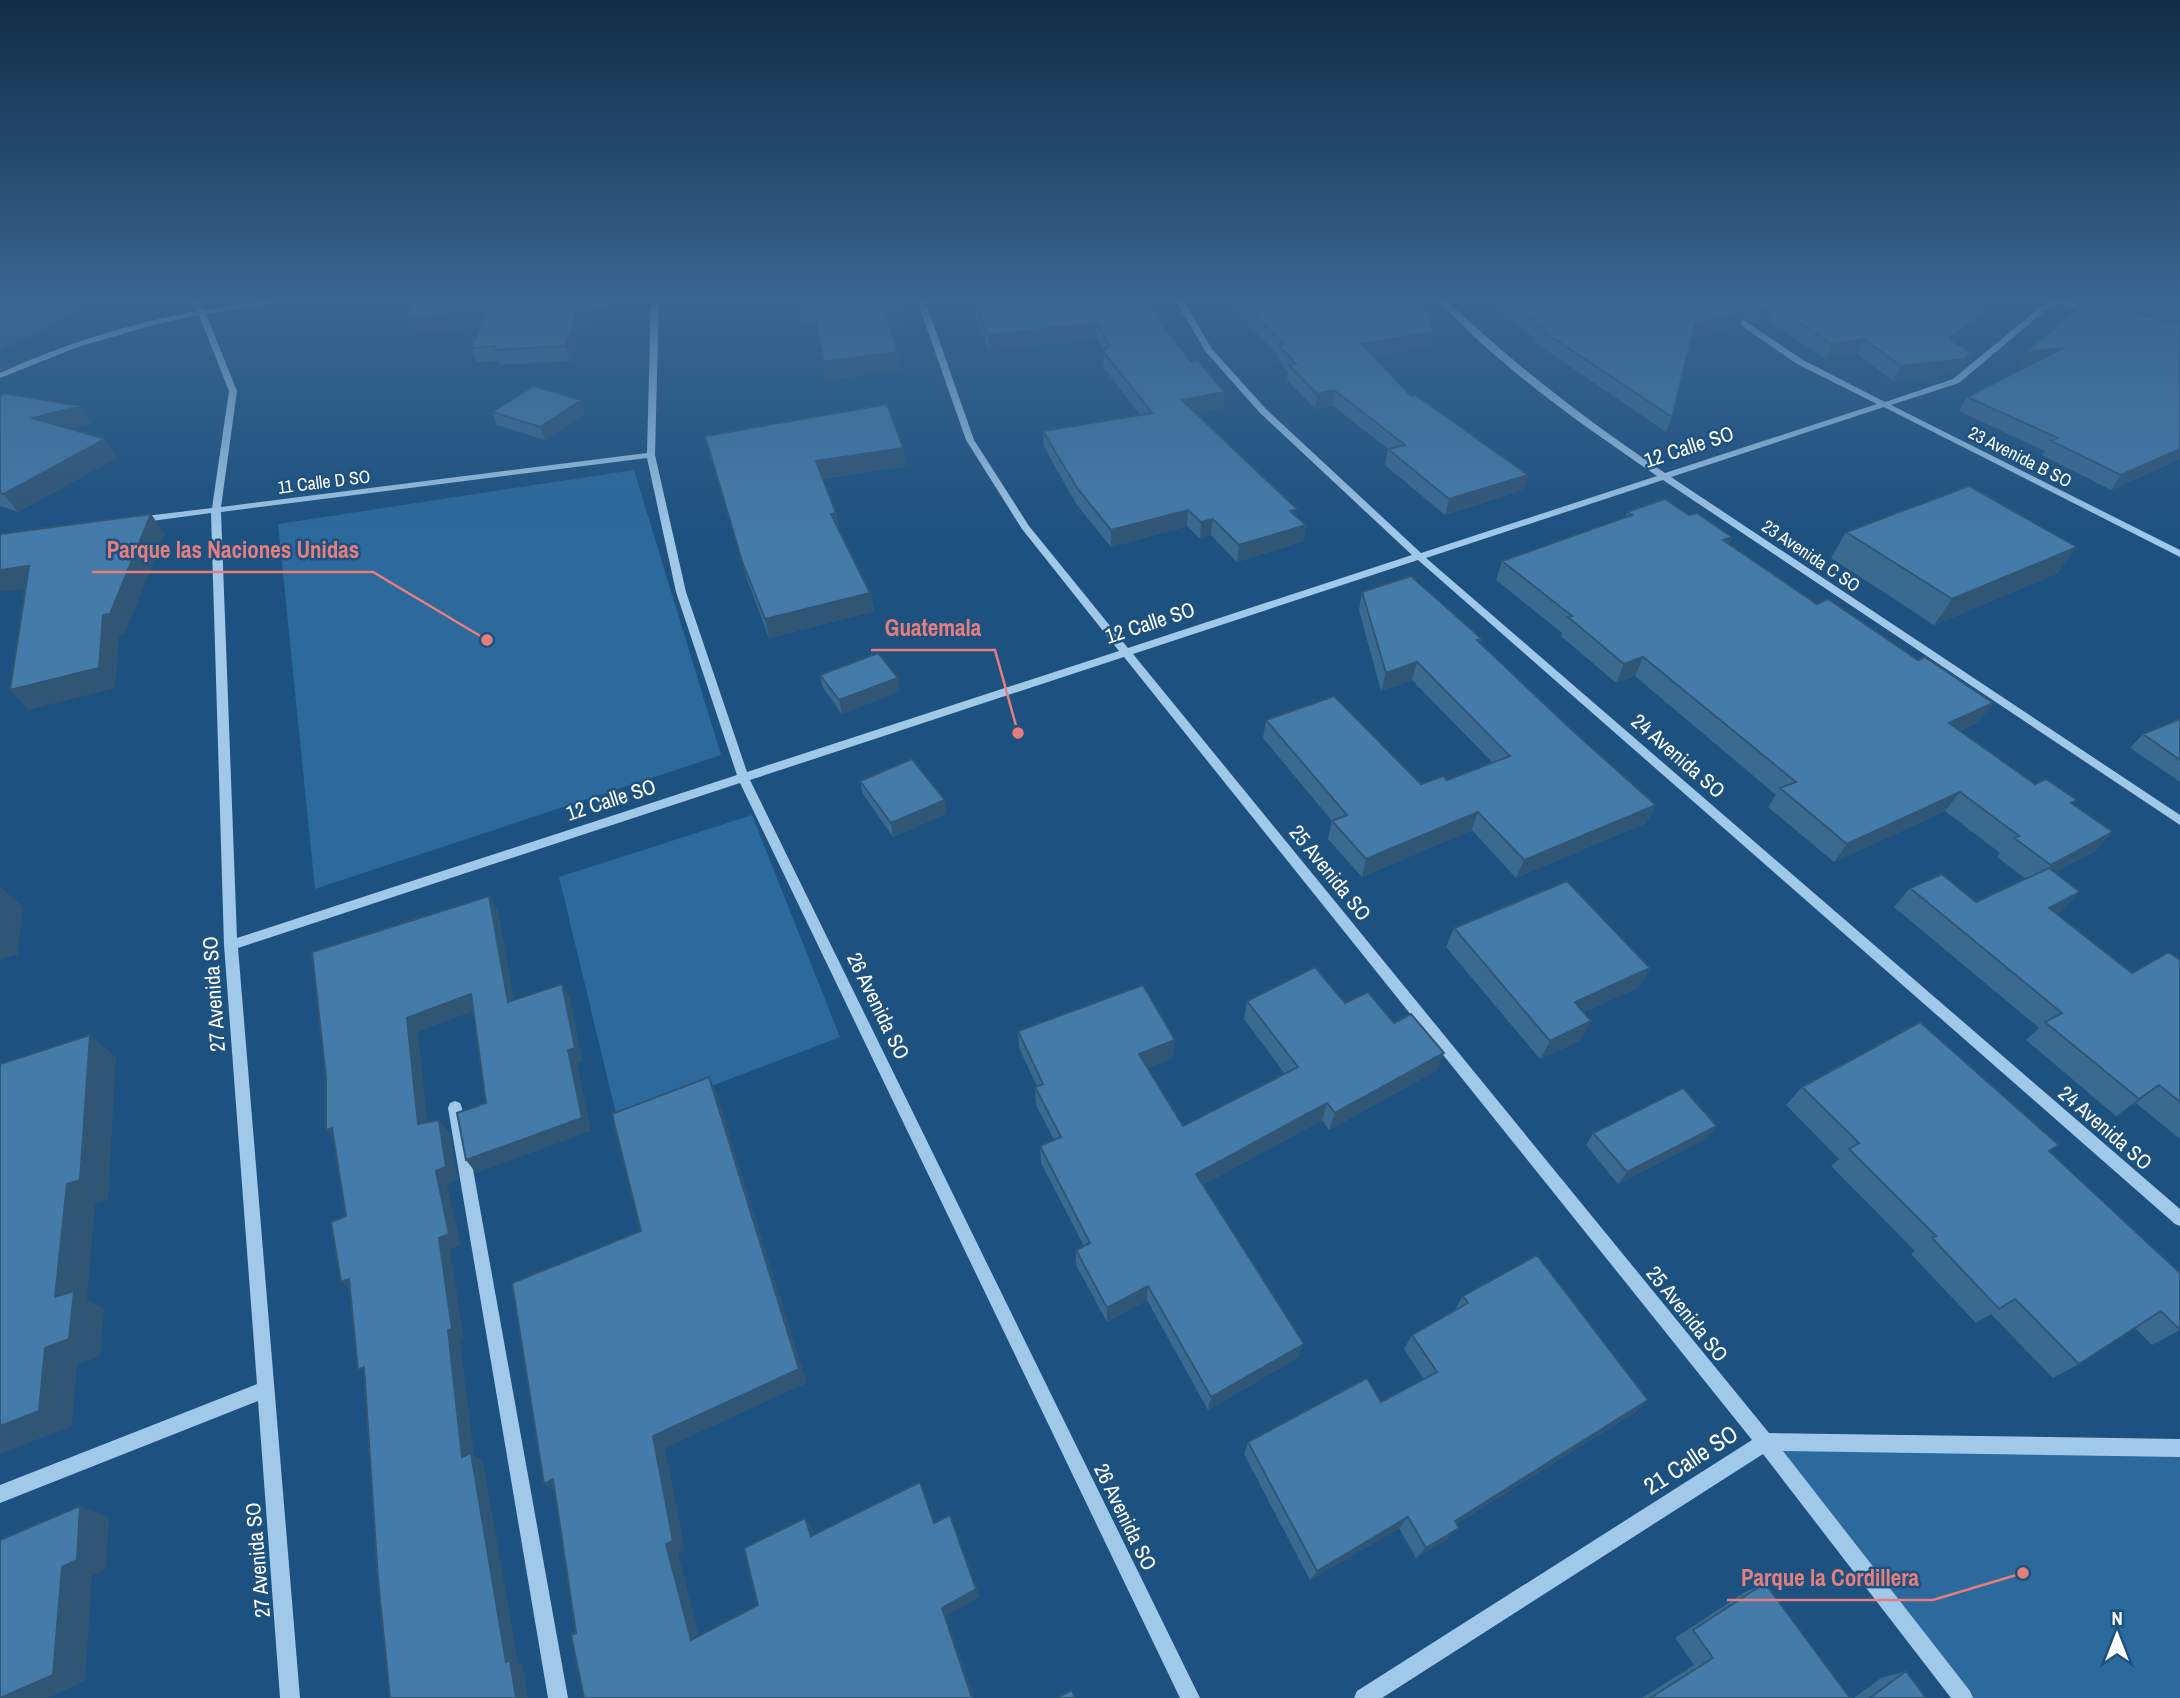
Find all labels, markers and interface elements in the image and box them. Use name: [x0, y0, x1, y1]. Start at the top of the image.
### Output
street label: 12 Calle SO: [1640, 418, 1737, 475]
street label: 23 Avenida B SO: [1964, 420, 2076, 493]
street label: 11 Calle D SO: [276, 463, 372, 500]
street label: 23 Avenida C SO: [1757, 513, 1865, 598]
callout: Parque las Naciones Unidas: [92, 528, 373, 572]
text: Parque las Naciones Unidas: [107, 534, 359, 565]
street label: 12 Calle SO: [1101, 594, 1198, 651]
callout: Guatemala: [871, 606, 995, 650]
text: Guatemala: [885, 612, 982, 643]
street label: 24 Avenida SO: [1625, 707, 1731, 804]
street label: 12 Calle SO: [562, 771, 659, 828]
street label: 25 Avenida SO: [1283, 819, 1378, 927]
street label: 27 Avenida SO: [195, 935, 232, 1053]
street label: 26 Avenida SO: [840, 947, 917, 1064]
street label: 24 Avenida SO: [2052, 1079, 2158, 1176]
street label: 25 Avenida SO: [1640, 1260, 1735, 1368]
street label: 21 Calle SO: [1637, 1417, 1744, 1501]
street label: 26 Avenida SO: [1087, 1458, 1164, 1575]
street label: 27 Avenida SO: [238, 1501, 277, 1619]
callout: Parque la Cordillera: [1727, 1556, 1933, 1600]
text: Parque la Cordillera: [1741, 1562, 1920, 1593]
north arrow: [2082, 1600, 2152, 1670]
text: N: [2111, 1605, 2123, 1631]

